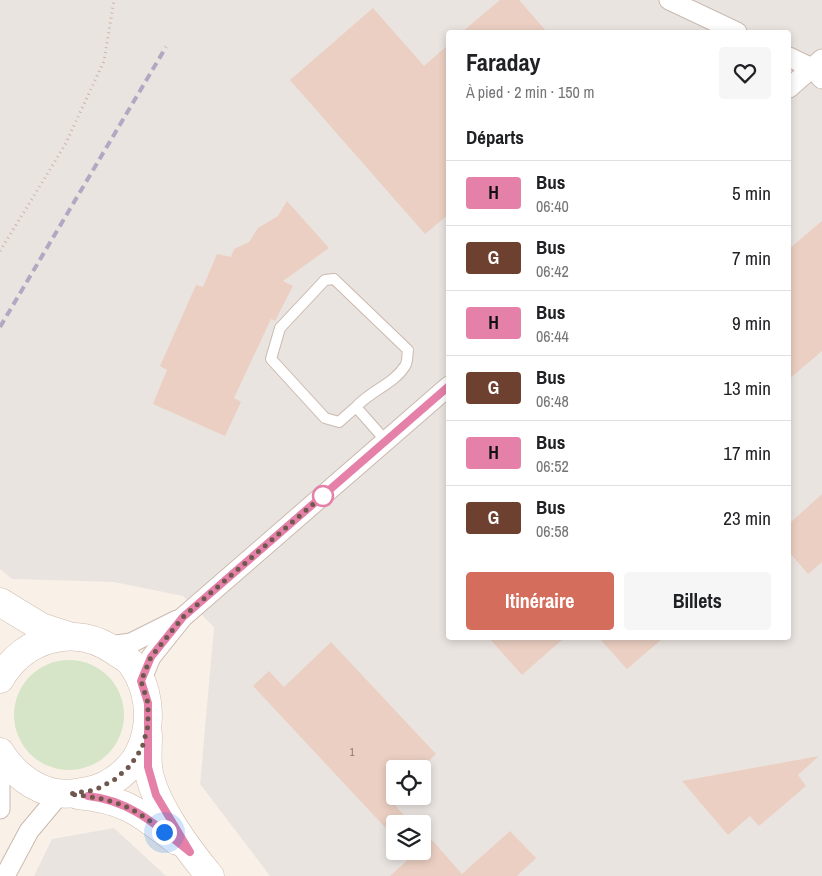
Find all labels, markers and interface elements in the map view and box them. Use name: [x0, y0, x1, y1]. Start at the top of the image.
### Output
text: Faraday: [466, 46, 541, 78]
button: heart: [719, 47, 771, 99]
text: À pied · 2 min · 150 m: [466, 81, 594, 103]
text: Départs: [466, 124, 524, 150]
text: Bus: [536, 169, 565, 195]
text: H: [488, 180, 499, 205]
text: 5 min: [732, 180, 771, 206]
text: 06:40: [536, 195, 569, 217]
text: Bus: [536, 234, 565, 260]
text: G: [488, 245, 499, 270]
text: 7 min: [732, 245, 771, 271]
text: 06:42: [536, 260, 569, 282]
text: Bus: [536, 299, 565, 325]
text: H: [488, 310, 499, 335]
text: 9 min: [732, 310, 771, 336]
text: 06:44: [536, 325, 569, 347]
text: Bus: [536, 364, 565, 390]
text: G: [488, 375, 499, 400]
text: 13 min: [723, 375, 771, 401]
text: 06:48: [536, 390, 569, 412]
text: Bus: [536, 429, 565, 455]
text: H: [488, 440, 499, 465]
text: 17 min: [723, 440, 771, 466]
text: 06:52: [536, 455, 569, 477]
unlabelled marker: [312, 485, 334, 507]
text: Bus: [536, 494, 565, 520]
text: G: [488, 505, 499, 530]
text: 23 min: [723, 505, 771, 531]
text: 06:58: [536, 520, 569, 542]
button: Itinéraire: [466, 572, 614, 630]
button: Billets: [624, 572, 771, 630]
house number: 1: [349, 745, 355, 759]
map controls: [386, 760, 431, 860]
button: locate: [386, 760, 431, 805]
button: layers: [386, 815, 431, 860]
your location: [152, 820, 177, 845]

